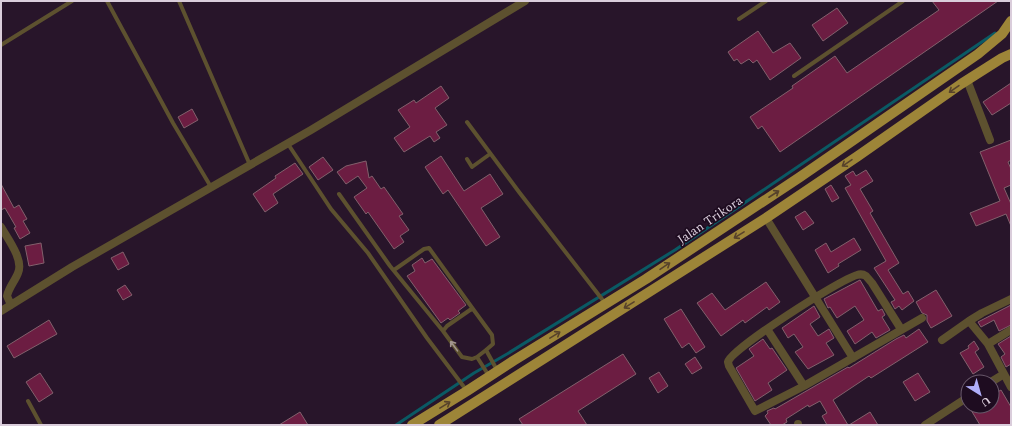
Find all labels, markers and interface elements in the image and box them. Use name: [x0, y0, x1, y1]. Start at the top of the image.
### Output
one-way arrow: [949, 85, 960, 93]
one-way arrow: [842, 159, 853, 167]
street label: Jalan Trikora: [673, 190, 747, 249]
one-way arrow: [768, 190, 779, 198]
one-way arrow: [734, 231, 745, 239]
one-way arrow: [659, 262, 670, 270]
one-way arrow: [623, 301, 635, 309]
one-way arrow: [549, 331, 560, 339]
one-way arrow: [450, 340, 458, 351]
north arrow: [960, 374, 1000, 414]
text: U: [977, 392, 995, 411]
one-way arrow: [439, 400, 451, 408]

